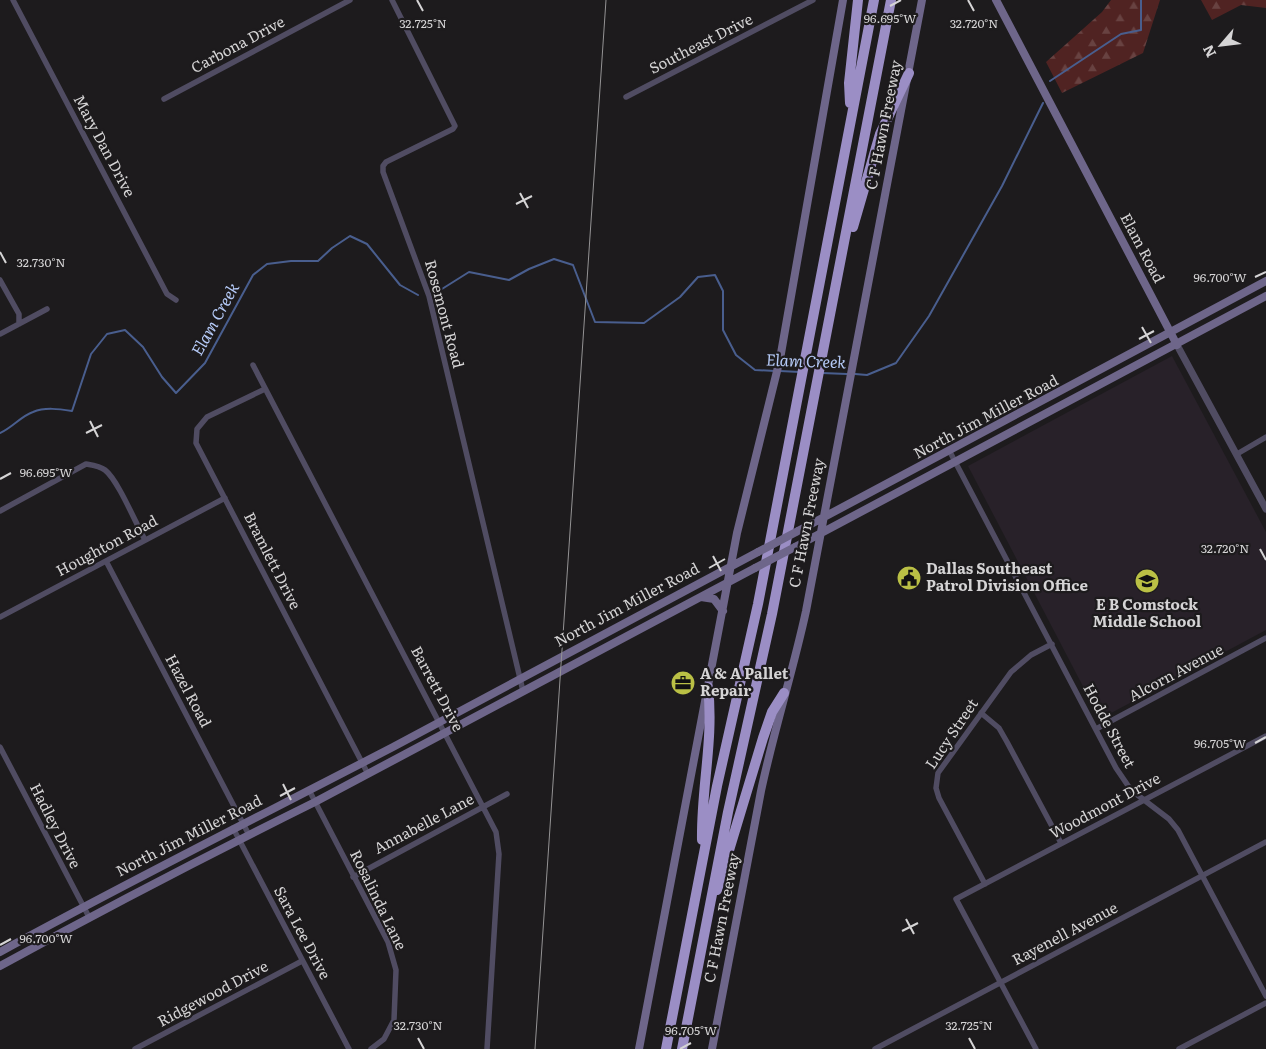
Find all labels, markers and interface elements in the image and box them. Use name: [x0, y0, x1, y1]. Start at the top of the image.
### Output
street label: Southeast Drive: [645, 7, 756, 79]
street label: Carbona Drive: [186, 9, 288, 78]
text: 96.695°W: [864, 9, 916, 27]
text: 32.725°N: [399, 14, 447, 32]
text: 32.720°N: [950, 14, 998, 32]
north arrow: [1196, 20, 1246, 70]
text: N: [1197, 41, 1220, 61]
street label: C F Hawn Freeway: [859, 58, 906, 192]
street label: Mary Dan Drive: [69, 90, 142, 201]
street label: Elam Road: [1115, 208, 1171, 286]
text: 32.730°N: [17, 253, 65, 271]
street label: Rosemont Road: [420, 257, 471, 370]
text: 96.700°W: [1193, 268, 1247, 286]
water label: Elam Creek: [184, 277, 244, 359]
water label: Elam Creek: [766, 347, 847, 373]
street label: North Jim Miller Road: [909, 368, 1062, 464]
street label: C F Hawn Freeway: [782, 456, 829, 590]
text: 96.695°W: [20, 463, 72, 481]
street label: Houghton Road: [51, 508, 161, 581]
street label: Bramlett Drive: [239, 508, 308, 613]
text: 32.720°N: [1201, 539, 1249, 557]
street label: North Jim Miller Road: [550, 556, 703, 652]
place label: Dallas Southeast Patrol Division Office: [926, 556, 1088, 596]
public building icon: Dallas Southeast Patrol Division Office: [896, 565, 922, 591]
school or university icon: E B Comstock Middle School: [1134, 568, 1160, 594]
place label: E B Comstock Middle School: [1093, 592, 1202, 632]
street label: Alcorn Avenue: [1124, 637, 1227, 706]
street label: Barrett Drive: [406, 641, 471, 735]
street label: Hazel Road: [160, 650, 218, 731]
place label: A & A Pallet Repair: [700, 661, 789, 701]
office icon: A & A Pallet Repair: [670, 670, 696, 696]
street label: Hodde Street: [1078, 679, 1142, 772]
street label: Lucy Street: [919, 693, 983, 773]
text: 96.705°W: [1194, 734, 1246, 752]
street label: Woodmont Drive: [1045, 766, 1164, 844]
street label: Hadley Drive: [25, 779, 88, 872]
street label: Annabelle Lane: [369, 786, 478, 859]
street label: North Jim Miller Road: [111, 788, 265, 882]
street label: Rosalinda Lane: [345, 845, 414, 954]
street label: C F Hawn Freeway: [697, 851, 744, 985]
street label: Sara Lee Drive: [269, 882, 338, 983]
street label: Rayenell Avenue: [1007, 895, 1121, 970]
text: 96.700°W: [19, 929, 73, 947]
street label: Ridgewood Drive: [153, 954, 272, 1032]
text: 32.730°N: [394, 1016, 442, 1034]
text: 32.725°N: [945, 1016, 993, 1034]
text: 96.705°W: [665, 1021, 717, 1039]

